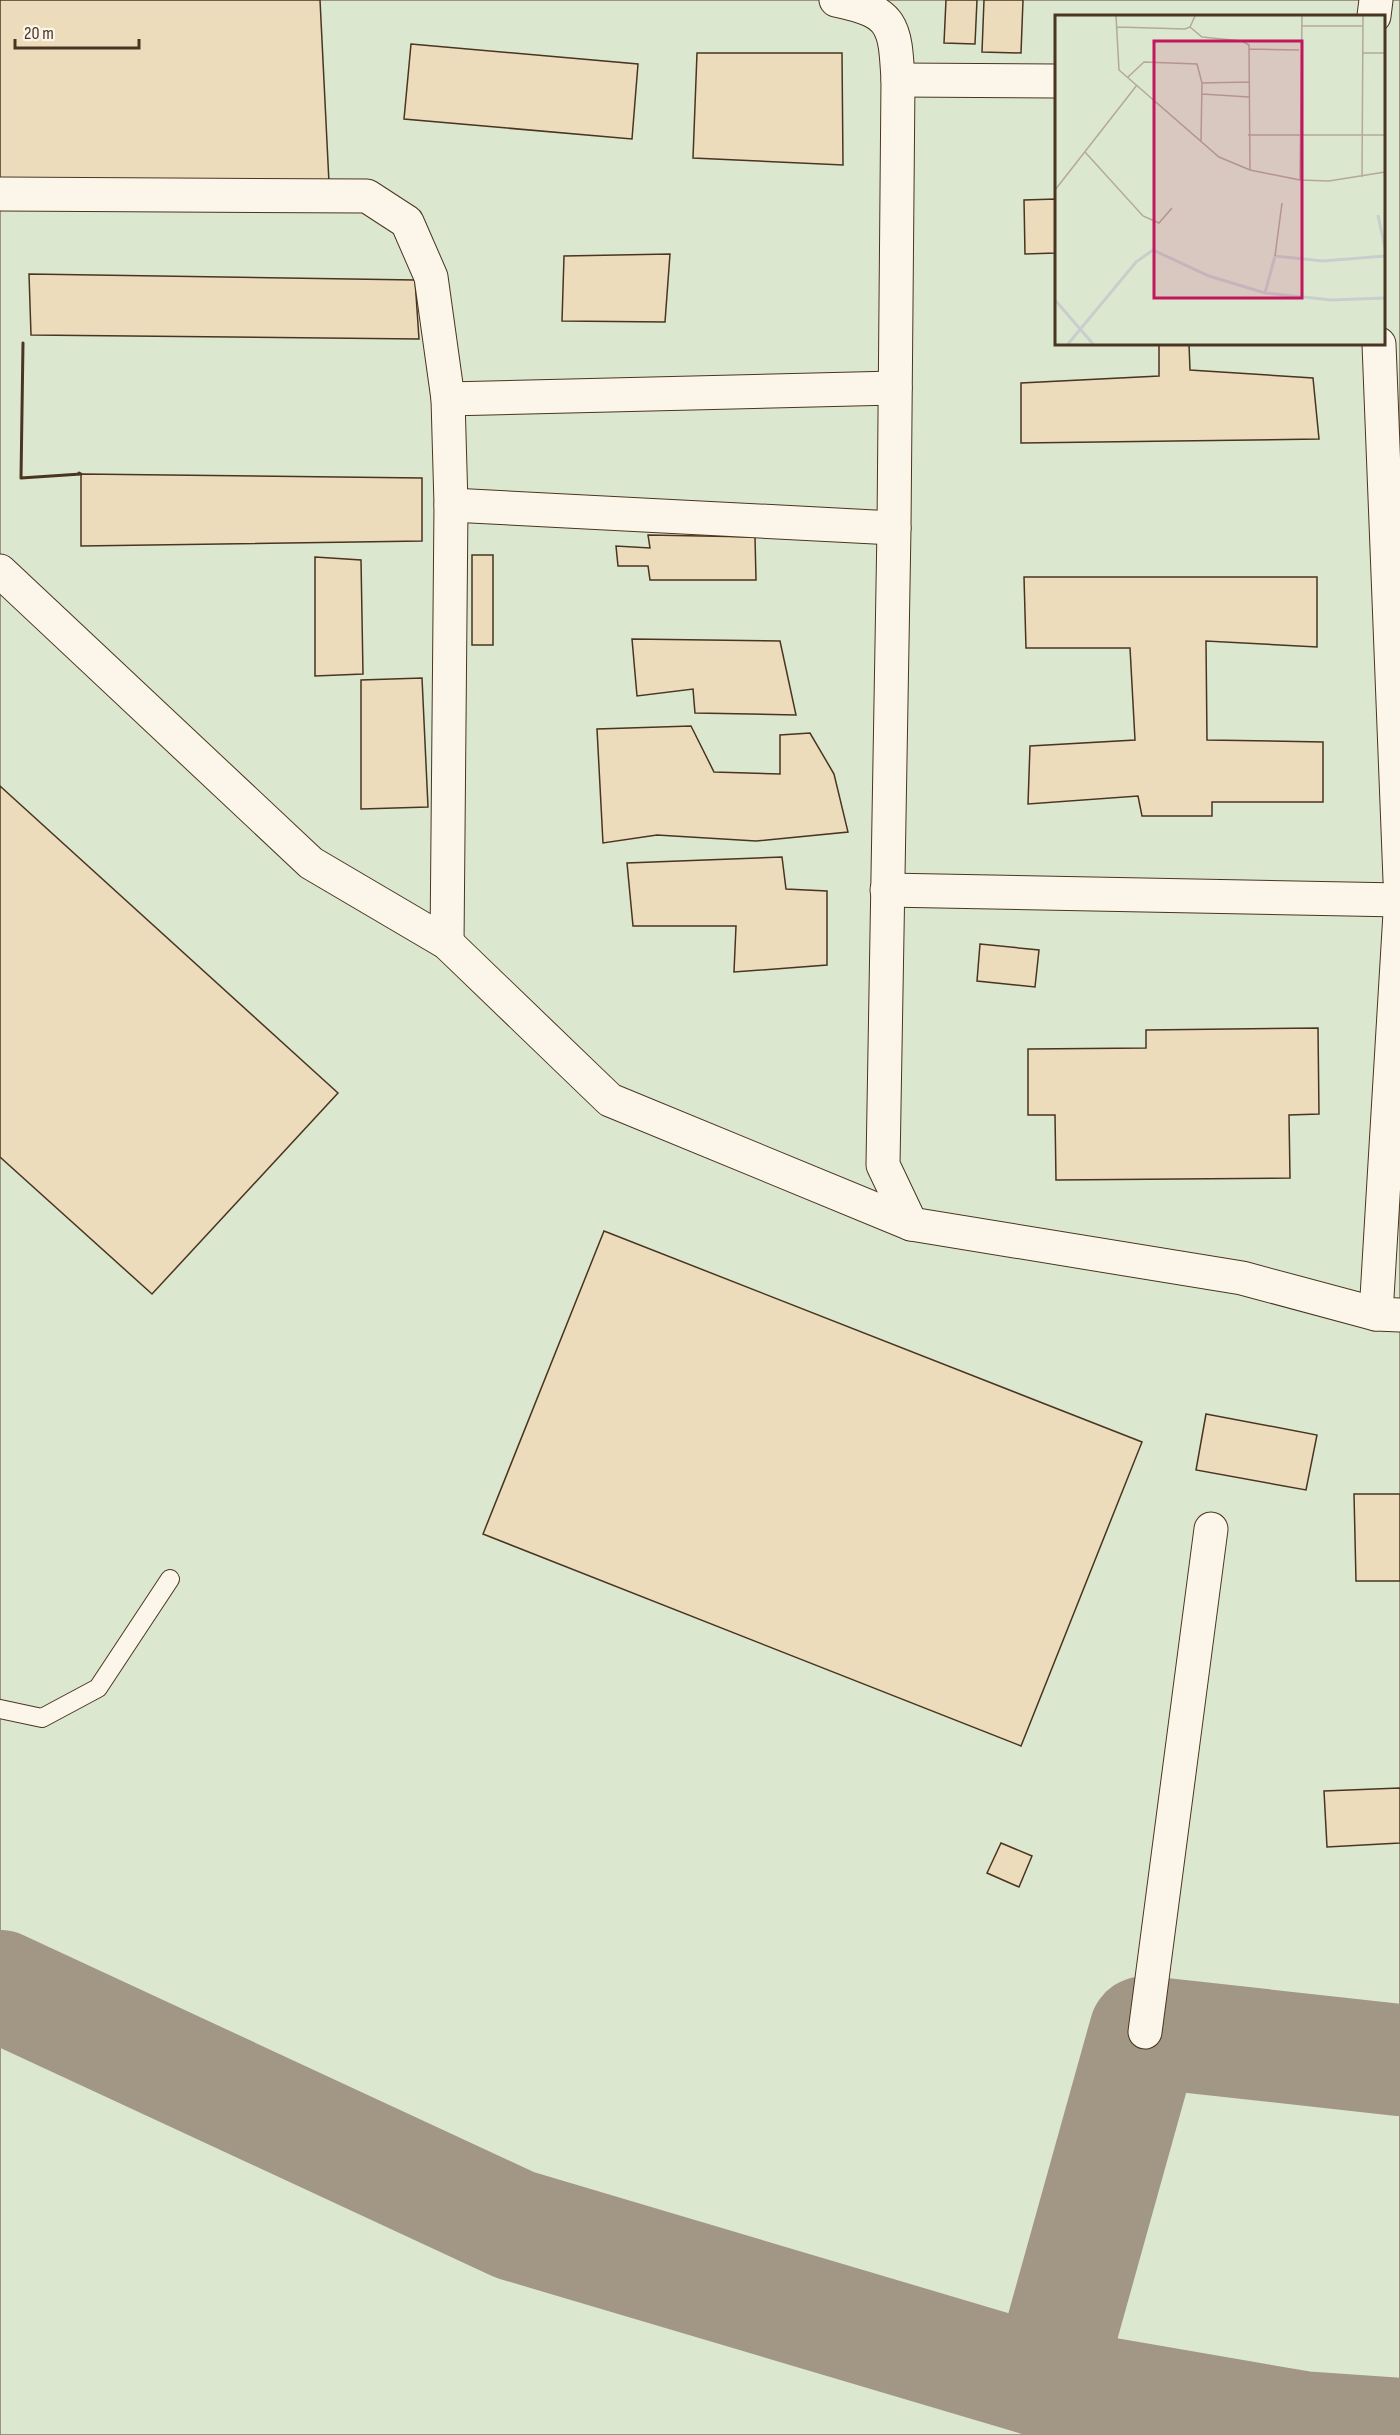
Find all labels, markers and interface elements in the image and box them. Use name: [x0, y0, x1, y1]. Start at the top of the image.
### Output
scale bar: [15, 12, 140, 50]
inset map: [1055, 15, 1385, 345]
text: 20 m: [24, 23, 54, 44]

